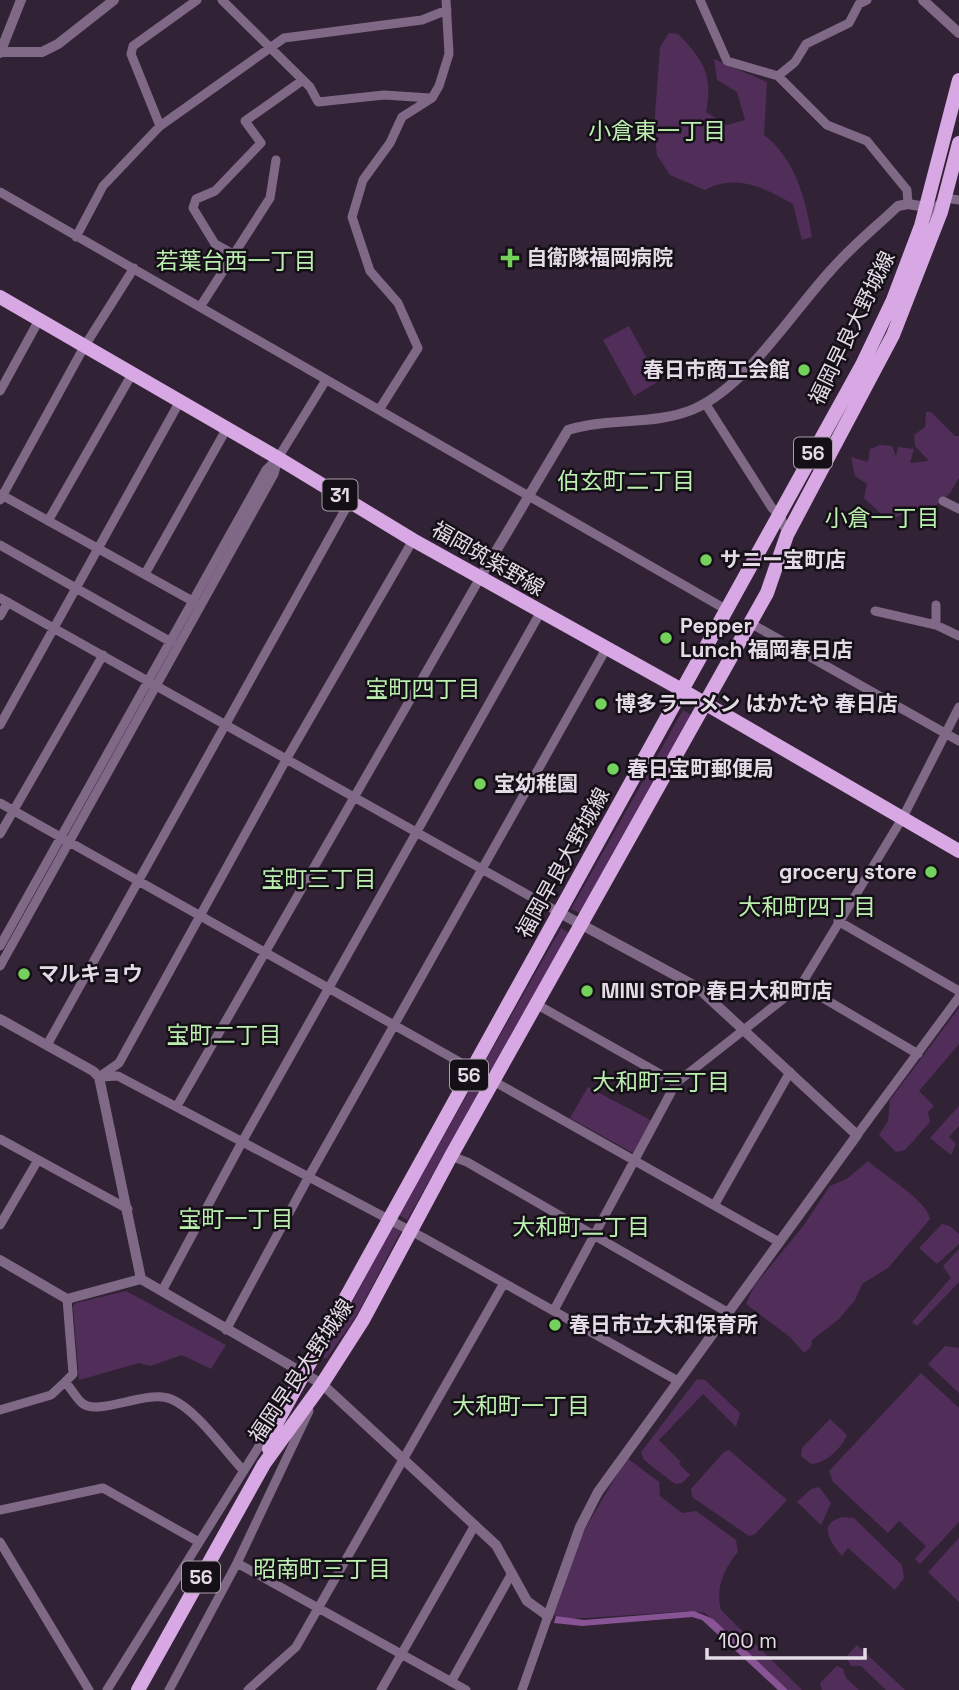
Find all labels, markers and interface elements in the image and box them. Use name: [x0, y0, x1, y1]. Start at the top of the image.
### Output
district label: 小倉東一丁目: [588, 116, 726, 146]
place label: 自衛隊福岡病院: [526, 244, 673, 271]
district label: 若葉台西一丁目: [156, 246, 317, 276]
street label: 福岡早良大野城線: [803, 246, 901, 409]
marker: 自衛隊福岡病院: [500, 248, 520, 268]
place label: 春日市商工会館: [643, 356, 790, 383]
marker: 春日市商工会館: [796, 362, 812, 378]
road number: 56: [794, 437, 832, 468]
district label: 伯玄町二丁目: [557, 466, 695, 496]
road number: 31: [322, 480, 358, 510]
district label: 小倉一丁目: [825, 503, 940, 533]
street label: 福岡筑紫野線: [427, 515, 550, 602]
place label: サニー宝町店: [720, 546, 846, 573]
marker: サニー宝町店: [698, 552, 714, 568]
place label: Pepper Lunch 福岡春日店: [680, 612, 853, 663]
marker: Pepper Lunch 福岡春日店: [658, 630, 674, 646]
district label: 宝町四丁目: [366, 674, 481, 704]
place label: 博多ラーメン はかたや 春日店: [615, 690, 898, 717]
marker: 博多ラーメン はかたや 春日店: [593, 696, 609, 712]
place label: 春日宝町郵便局: [627, 755, 774, 782]
marker: 春日宝町郵便局: [605, 761, 621, 777]
place label: 宝幼稚園: [494, 770, 578, 797]
marker: 宝幼稚園: [472, 776, 488, 792]
street label: 福岡早良大野城線: [510, 783, 615, 943]
place label: grocery store: [779, 858, 917, 885]
district label: 宝町三丁目: [262, 864, 377, 894]
marker: grocery store: [923, 864, 939, 880]
district label: 大和町四丁目: [738, 892, 876, 922]
place label: マルキョウ: [38, 960, 143, 987]
marker: マルキョウ: [16, 966, 32, 982]
place label: MINI STOP 春日大和町店: [601, 977, 832, 1004]
marker: MINI STOP 春日大和町店: [579, 983, 595, 999]
district label: 宝町二丁目: [167, 1020, 282, 1050]
road number: 56: [450, 1060, 488, 1091]
district label: 大和町三丁目: [592, 1067, 730, 1097]
district label: 宝町一丁目: [179, 1204, 294, 1234]
district label: 大和町二丁目: [512, 1212, 650, 1242]
street label: 福岡早良大野城線: [242, 1294, 359, 1448]
place label: 春日市立大和保育所: [569, 1311, 758, 1338]
marker: 春日市立大和保育所: [547, 1317, 563, 1333]
district label: 大和町一丁目: [452, 1391, 590, 1421]
district label: 昭南町三丁目: [253, 1554, 391, 1584]
road number: 56: [182, 1562, 220, 1592]
scale bar: [707, 1616, 864, 1660]
text: 100 m: [718, 1627, 777, 1654]

